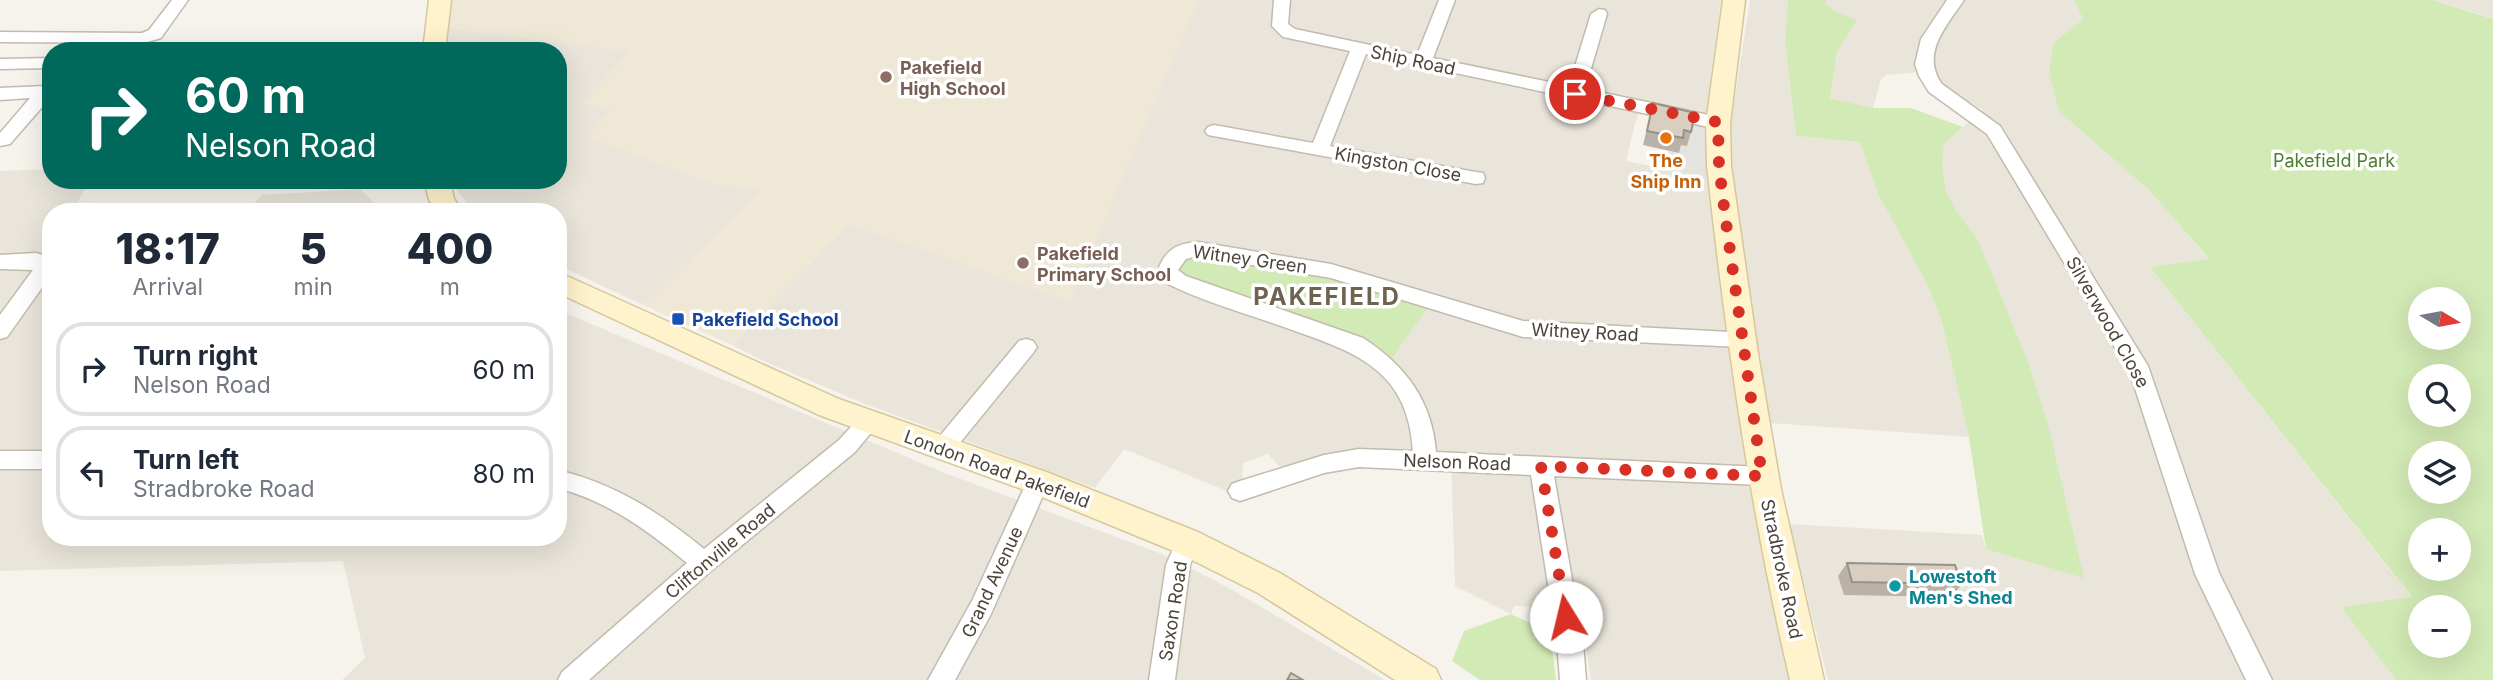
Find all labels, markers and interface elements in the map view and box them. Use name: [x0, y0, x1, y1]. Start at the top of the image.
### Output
street label: Ship Road: [1369, 41, 1457, 79]
place label: Pakefield High School: [900, 57, 1006, 99]
pin: [1545, 64, 1605, 124]
text: 60 m: [185, 66, 306, 125]
marker: Pakefield High School: [878, 69, 894, 85]
icon: right: [70, 70, 161, 161]
icon: arrive: [1556, 75, 1594, 113]
text: Nelson Road: [185, 126, 377, 165]
marker: The Ship Inn: [1658, 130, 1674, 146]
street label: Kingston Close: [1333, 143, 1463, 185]
place label: The Ship Inn: [1631, 150, 1701, 192]
park label: Pakefield Park: [2273, 150, 2395, 171]
text: 18:17: [116, 223, 220, 274]
text: 5: [299, 223, 327, 274]
text: 400: [406, 223, 493, 274]
street label: Witney Green: [1191, 241, 1309, 277]
place label: Pakefield Primary School: [1037, 243, 1171, 285]
street label: Silverwood Close: [2062, 253, 2154, 391]
marker: Pakefield Primary School: [1015, 255, 1031, 271]
text: Arrival: [132, 273, 203, 301]
text: min: [294, 273, 333, 301]
text: m: [440, 273, 460, 301]
district label: PAKEFIELD: [1253, 282, 1401, 311]
north arrow: [2408, 287, 2471, 350]
map controls: [2408, 287, 2471, 658]
place label: Pakefield School: [692, 309, 839, 330]
marker: Pakefield School: [670, 311, 686, 327]
street label: Witney Road: [1531, 319, 1639, 345]
text: Turn right: [133, 340, 258, 371]
icon: right: [74, 350, 112, 388]
text: 60 m: [472, 354, 535, 385]
button: search: [2408, 364, 2471, 427]
text: Nelson Road: [133, 371, 271, 399]
street label: London Road Pakefield: [901, 426, 1093, 512]
button: layers: [2408, 441, 2471, 504]
text: Turn left: [133, 444, 239, 475]
street label: Nelson Road: [1403, 450, 1511, 474]
icon: left: [74, 454, 112, 492]
text: 80 m: [472, 458, 535, 489]
text: Stradbroke Road: [133, 475, 315, 503]
street label: Stradbroke Road: [1757, 497, 1807, 641]
street label: Cliftonville Road: [661, 499, 779, 603]
button: +: [2408, 518, 2471, 581]
street label: Grand Avenue: [957, 523, 1027, 641]
street label: Saxon Road: [1155, 559, 1191, 663]
place label: Lowestoft Men's Shed: [1909, 566, 2013, 608]
marker: Lowestoft Men's Shed: [1887, 578, 1903, 594]
position arrow: [1529, 580, 1603, 654]
button: −: [2408, 595, 2471, 658]

